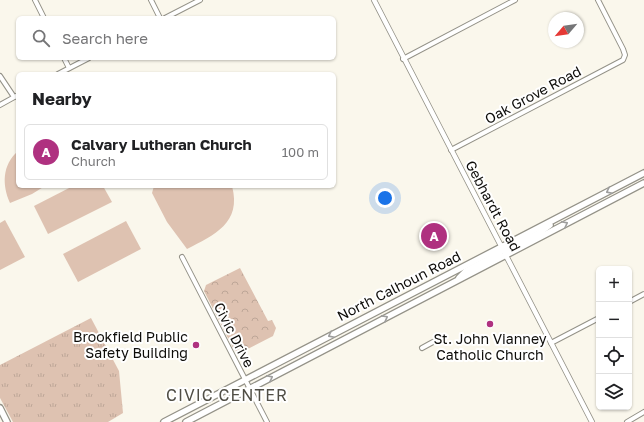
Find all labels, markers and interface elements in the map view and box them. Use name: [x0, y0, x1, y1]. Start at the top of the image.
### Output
north arrow: [548, 12, 584, 48]
search box: [16, 16, 336, 60]
icon: search: [30, 27, 52, 49]
text: Search here: [62, 29, 148, 47]
street label: Oak Grove Road: [482, 62, 584, 127]
text: Nearby: [32, 88, 92, 109]
text: Calvary Lutheran Church: [71, 135, 252, 153]
text: A: [41, 144, 51, 160]
text: 100 m: [282, 144, 319, 160]
text: Church: [71, 153, 116, 169]
street label: Gebhardt Road: [462, 157, 525, 254]
one-way arrow: [606, 186, 614, 194]
your location: [375, 188, 395, 208]
pin: A: [421, 221, 447, 251]
one-way arrow: [561, 221, 569, 229]
street label: North Calhoun Road: [334, 247, 463, 324]
map controls: [596, 266, 632, 410]
button: +: [596, 266, 632, 302]
street label: Civic Drive: [211, 299, 258, 370]
button: −: [596, 302, 632, 338]
one-way arrow: [381, 315, 388, 323]
marker: St. John Vianney Catholic Church: [485, 319, 495, 329]
place label: Brookfield Public Safety Building: [73, 328, 188, 361]
one-way arrow: [327, 330, 335, 338]
place label: St. John Vianney Catholic Church: [433, 330, 547, 363]
button: locate: [596, 338, 632, 374]
marker: Brookfield Public Safety Building: [191, 340, 201, 350]
button: layers: [596, 374, 632, 410]
one-way arrow: [266, 375, 273, 383]
district label: CIVIC CENTER: [166, 385, 288, 405]

